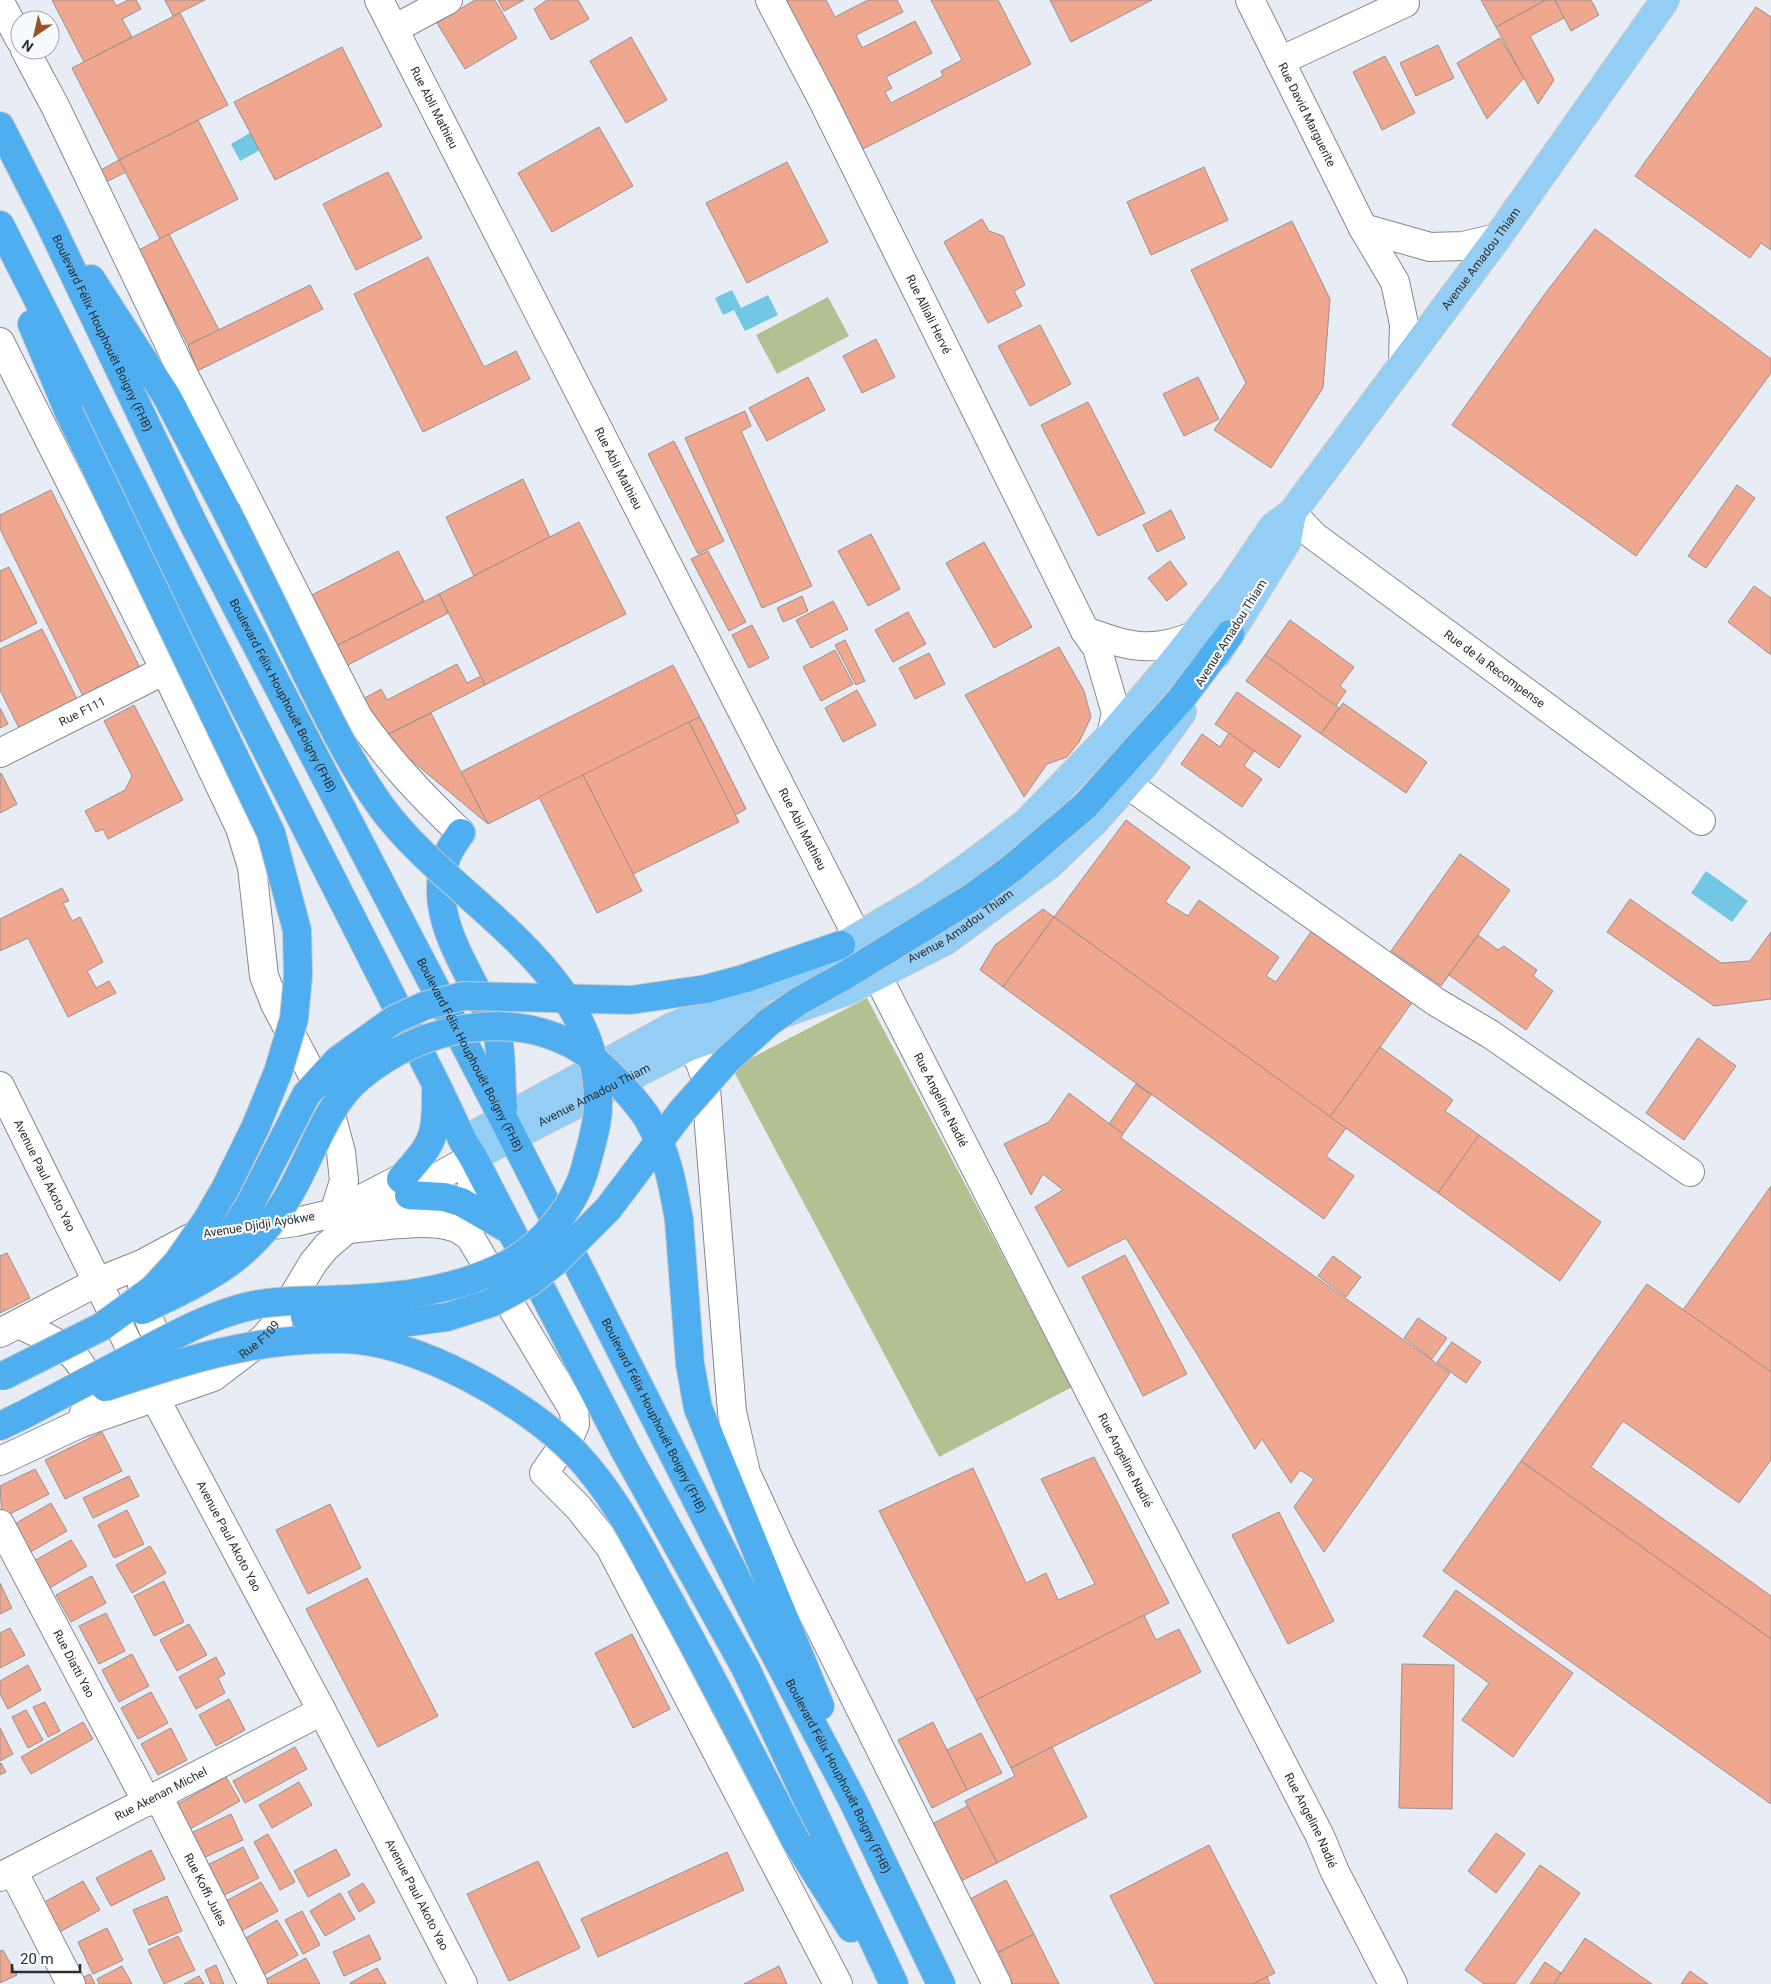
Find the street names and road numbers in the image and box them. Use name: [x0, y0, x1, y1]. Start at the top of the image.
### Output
street label: Rue David Marguerite: [1275, 60, 1338, 169]
street label: Rue Abli Mathieu: [407, 64, 461, 151]
street label: Avenue Amadou Thiam: [1439, 205, 1523, 313]
street label: Boulevard Félix Houphouët Boigny (FHB): [49, 233, 155, 434]
street label: Rue Alliali Hervé: [903, 272, 954, 356]
street label: Rue Abli Mathieu: [591, 425, 645, 512]
street label: Avenue Amadou Thiam: [1192, 577, 1270, 689]
street label: Boulevard Félix Houphouët Boigny (FHB): [227, 596, 339, 795]
street label: Rue de la Recompense: [1441, 627, 1548, 711]
street label: Rue F111: [57, 694, 108, 729]
street label: Rue Abli Mathieu: [776, 786, 829, 873]
street label: Avenue Amadou Thiam: [905, 886, 1016, 966]
street label: Boulevard Félix Houphouët Boigny (FHB): [414, 956, 526, 1154]
street label: Rue Angeline Nadié: [911, 1050, 971, 1149]
street label: Avenue Amadou Thiam: [536, 1061, 652, 1130]
street label: Avenue Paul Akoto Yao: [11, 1117, 78, 1234]
street label: Avenue Djidji Ayökwe: [202, 1209, 316, 1241]
street label: Boulevard Félix Houphouët Boigny (FHB): [599, 1316, 709, 1515]
street label: Rue F109: [236, 1318, 283, 1362]
street label: Rue Angeline Nadié: [1095, 1411, 1155, 1510]
street label: Avenue Paul Akoto Yao: [193, 1478, 264, 1594]
street label: Rue Diatti Yao: [50, 1627, 98, 1700]
street label: Boulevard Félix Houphouët Boigny (FHB): [783, 1677, 894, 1876]
street label: Rue Akenan Michel: [112, 1764, 209, 1824]
street label: Rue Angeline Nadié: [1282, 1771, 1339, 1870]
street label: Avenue Paul Akoto Yao: [382, 1837, 452, 1953]
street label: Rue Koffi Jules: [181, 1851, 230, 1928]

